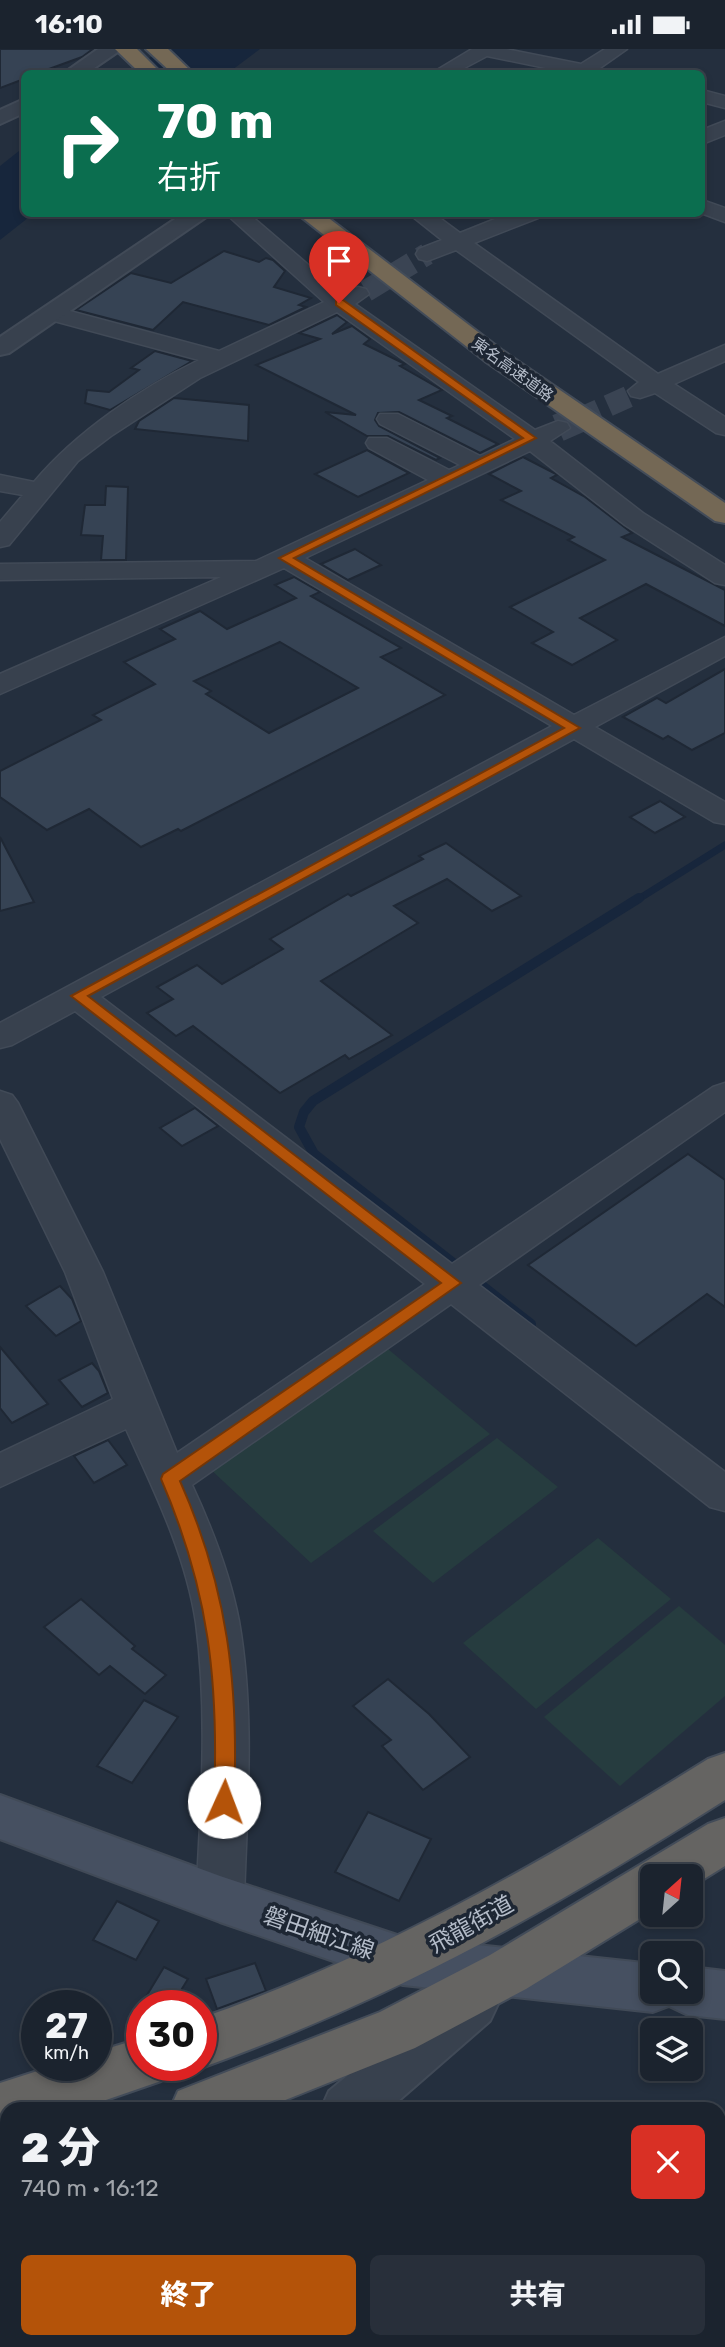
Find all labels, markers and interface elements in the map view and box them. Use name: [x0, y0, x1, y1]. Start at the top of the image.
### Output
text: 16:10: [35, 9, 103, 40]
text: 70 m: [157, 92, 274, 150]
icon: right: [42, 98, 133, 189]
text: 右折: [157, 158, 221, 196]
pin: [309, 231, 369, 303]
icon: arrive: [320, 242, 358, 280]
street label: 東名高速道路: [468, 334, 557, 405]
position arrow: [187, 1765, 261, 1839]
north arrow: [640, 1864, 704, 1927]
map controls: [640, 1864, 703, 2081]
street label: 飛龍街道: [424, 1889, 518, 1959]
street label: 磐田細江線: [260, 1901, 378, 1965]
button: search: [640, 1941, 703, 2004]
speed limit sign: 30: [126, 1990, 217, 2081]
text: 27: [45, 2005, 88, 2047]
button: layers: [640, 2018, 703, 2081]
text: km/h: [44, 2042, 89, 2064]
text: 2 分: [21, 2123, 100, 2173]
button: close: [631, 2125, 705, 2199]
text: 740 m · 16:12: [21, 2174, 159, 2202]
button: 終了: [21, 2255, 356, 2335]
button: 共有: [370, 2255, 705, 2335]

